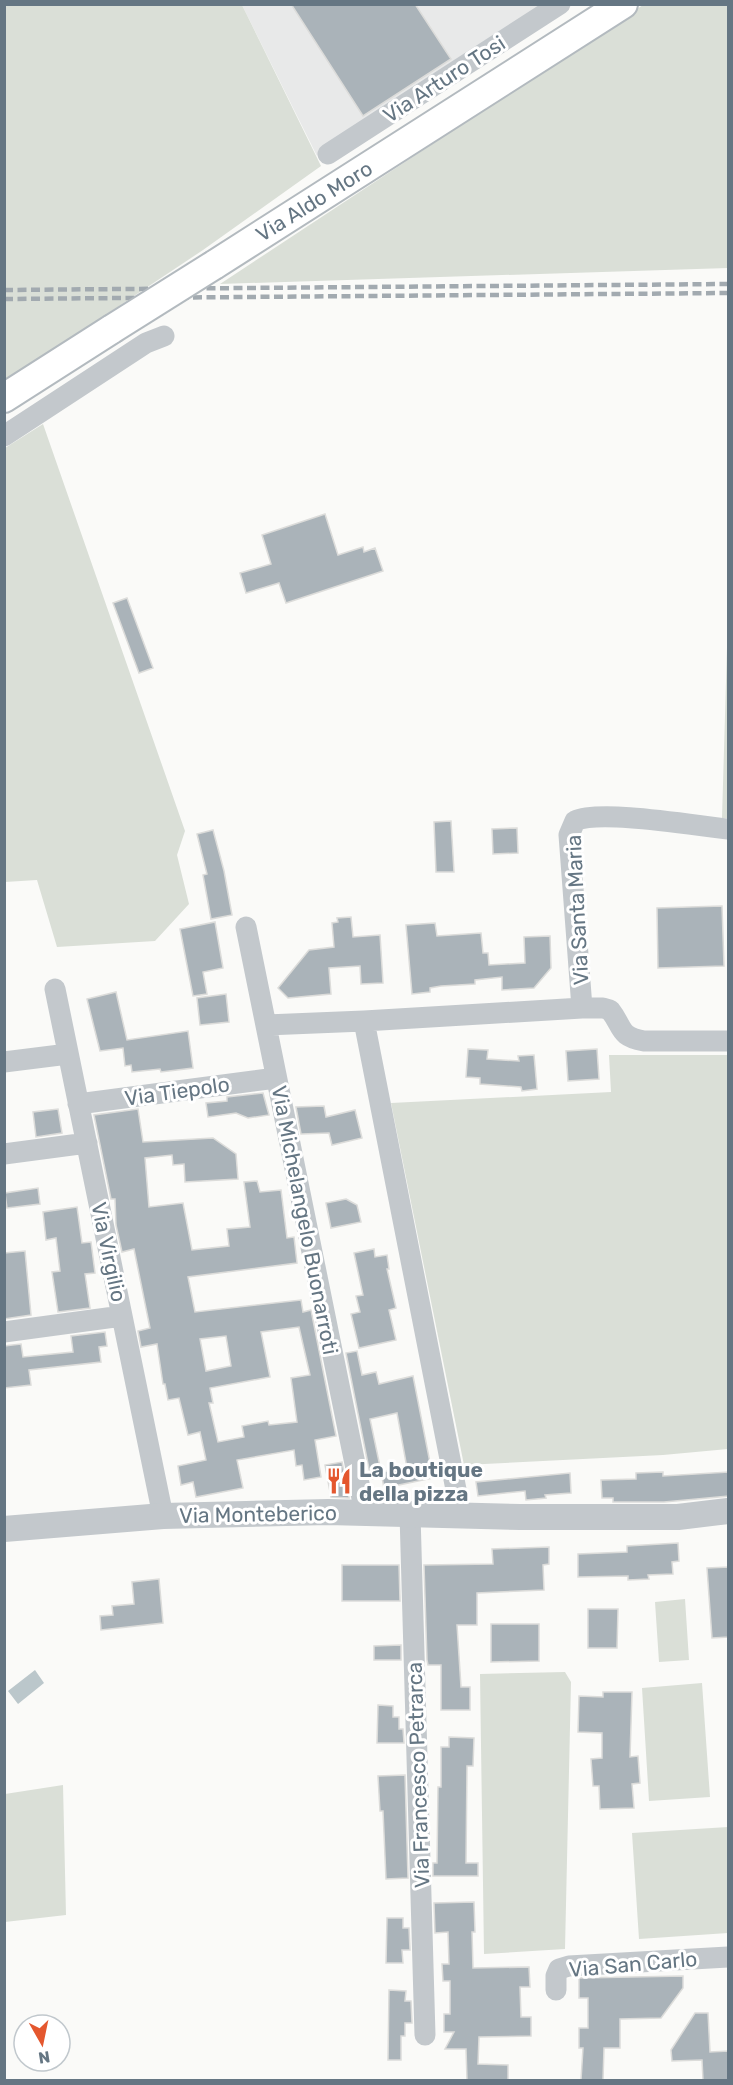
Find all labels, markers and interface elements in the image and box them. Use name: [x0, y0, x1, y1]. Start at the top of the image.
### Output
street label: Via Arturo Tosi: [378, 30, 510, 128]
street label: Via Aldo Moro: [251, 155, 377, 247]
street label: Via Santa Maria: [561, 834, 593, 986]
street label: Via Tiepolo: [123, 1071, 231, 1111]
street label: Via Michelangelo Buonarroti: [267, 1083, 343, 1357]
street label: Via Virgilio: [86, 1200, 132, 1304]
place label: La boutique della pizza: [359, 1457, 483, 1506]
restaurant icon: La boutique della pizza: [324, 1466, 354, 1496]
street label: Via Monteberico: [179, 1500, 337, 1528]
street label: Via Francesco Petrarca: [402, 1662, 434, 1888]
street label: Via San Carlo: [568, 1946, 698, 1982]
north arrow: [12, 2013, 72, 2073]
text: N: [37, 2047, 51, 2068]

